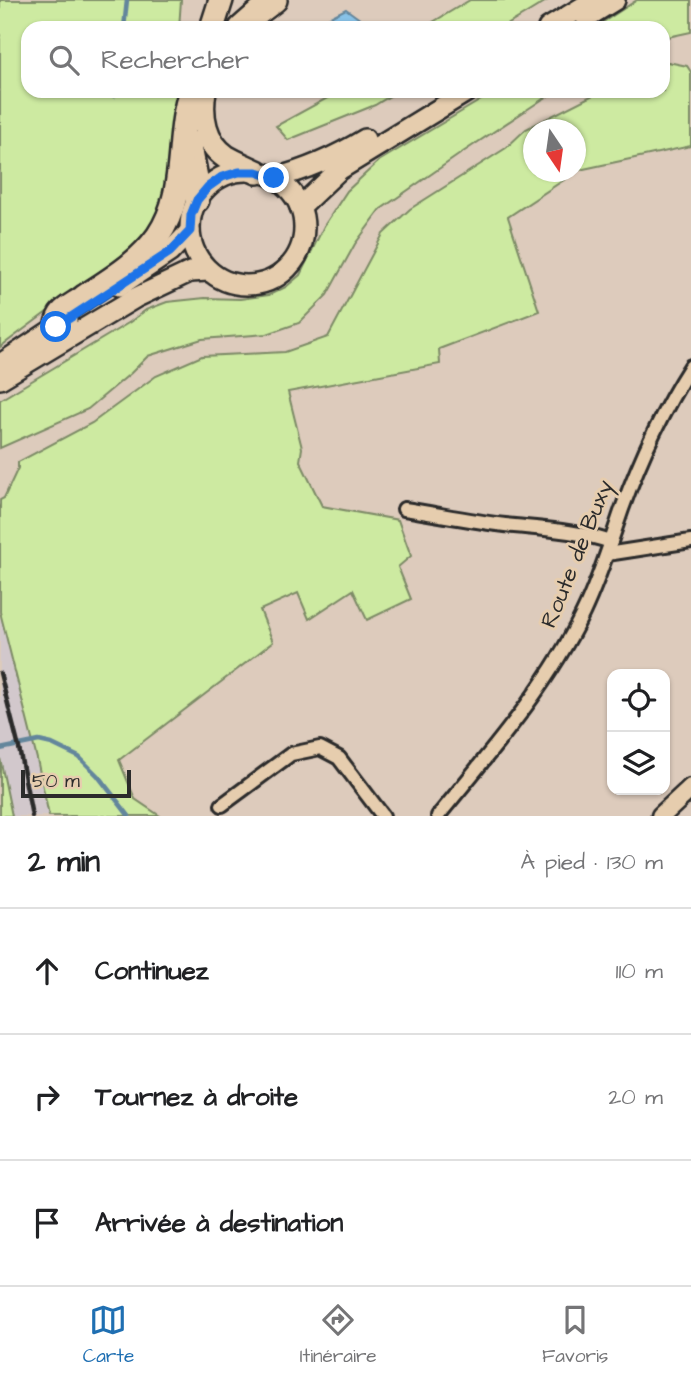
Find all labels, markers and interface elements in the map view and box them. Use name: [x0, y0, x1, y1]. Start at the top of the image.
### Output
search box: [21, 21, 670, 98]
icon: search: [45, 41, 83, 79]
text: Rechercher: [101, 42, 249, 78]
north arrow: [523, 119, 586, 182]
route end: [258, 162, 289, 193]
route start: [40, 311, 71, 342]
street label: Route de Buxy: [533, 475, 622, 633]
map controls: [607, 669, 670, 795]
button: locate: [607, 669, 670, 732]
button: layers: [607, 732, 670, 795]
scale bar: [21, 767, 131, 799]
text: 50 m: [32, 768, 80, 795]
text: 2 min: [28, 841, 100, 883]
text: À pied · 130 m: [521, 846, 663, 878]
icon: ahead: [28, 952, 66, 990]
text: Continuez: [95, 953, 209, 989]
text: 110 m: [615, 955, 663, 987]
icon: right: [28, 1078, 66, 1116]
text: Tournez à droite: [95, 1079, 298, 1115]
text: 20 m: [608, 1081, 663, 1113]
icon: arrive: [28, 1204, 66, 1242]
text: Arrivée à destination: [95, 1205, 343, 1241]
tab: Carte: [83, 1301, 134, 1370]
tab: Itinéraire: [300, 1301, 377, 1370]
tab: Favoris: [542, 1301, 608, 1370]

